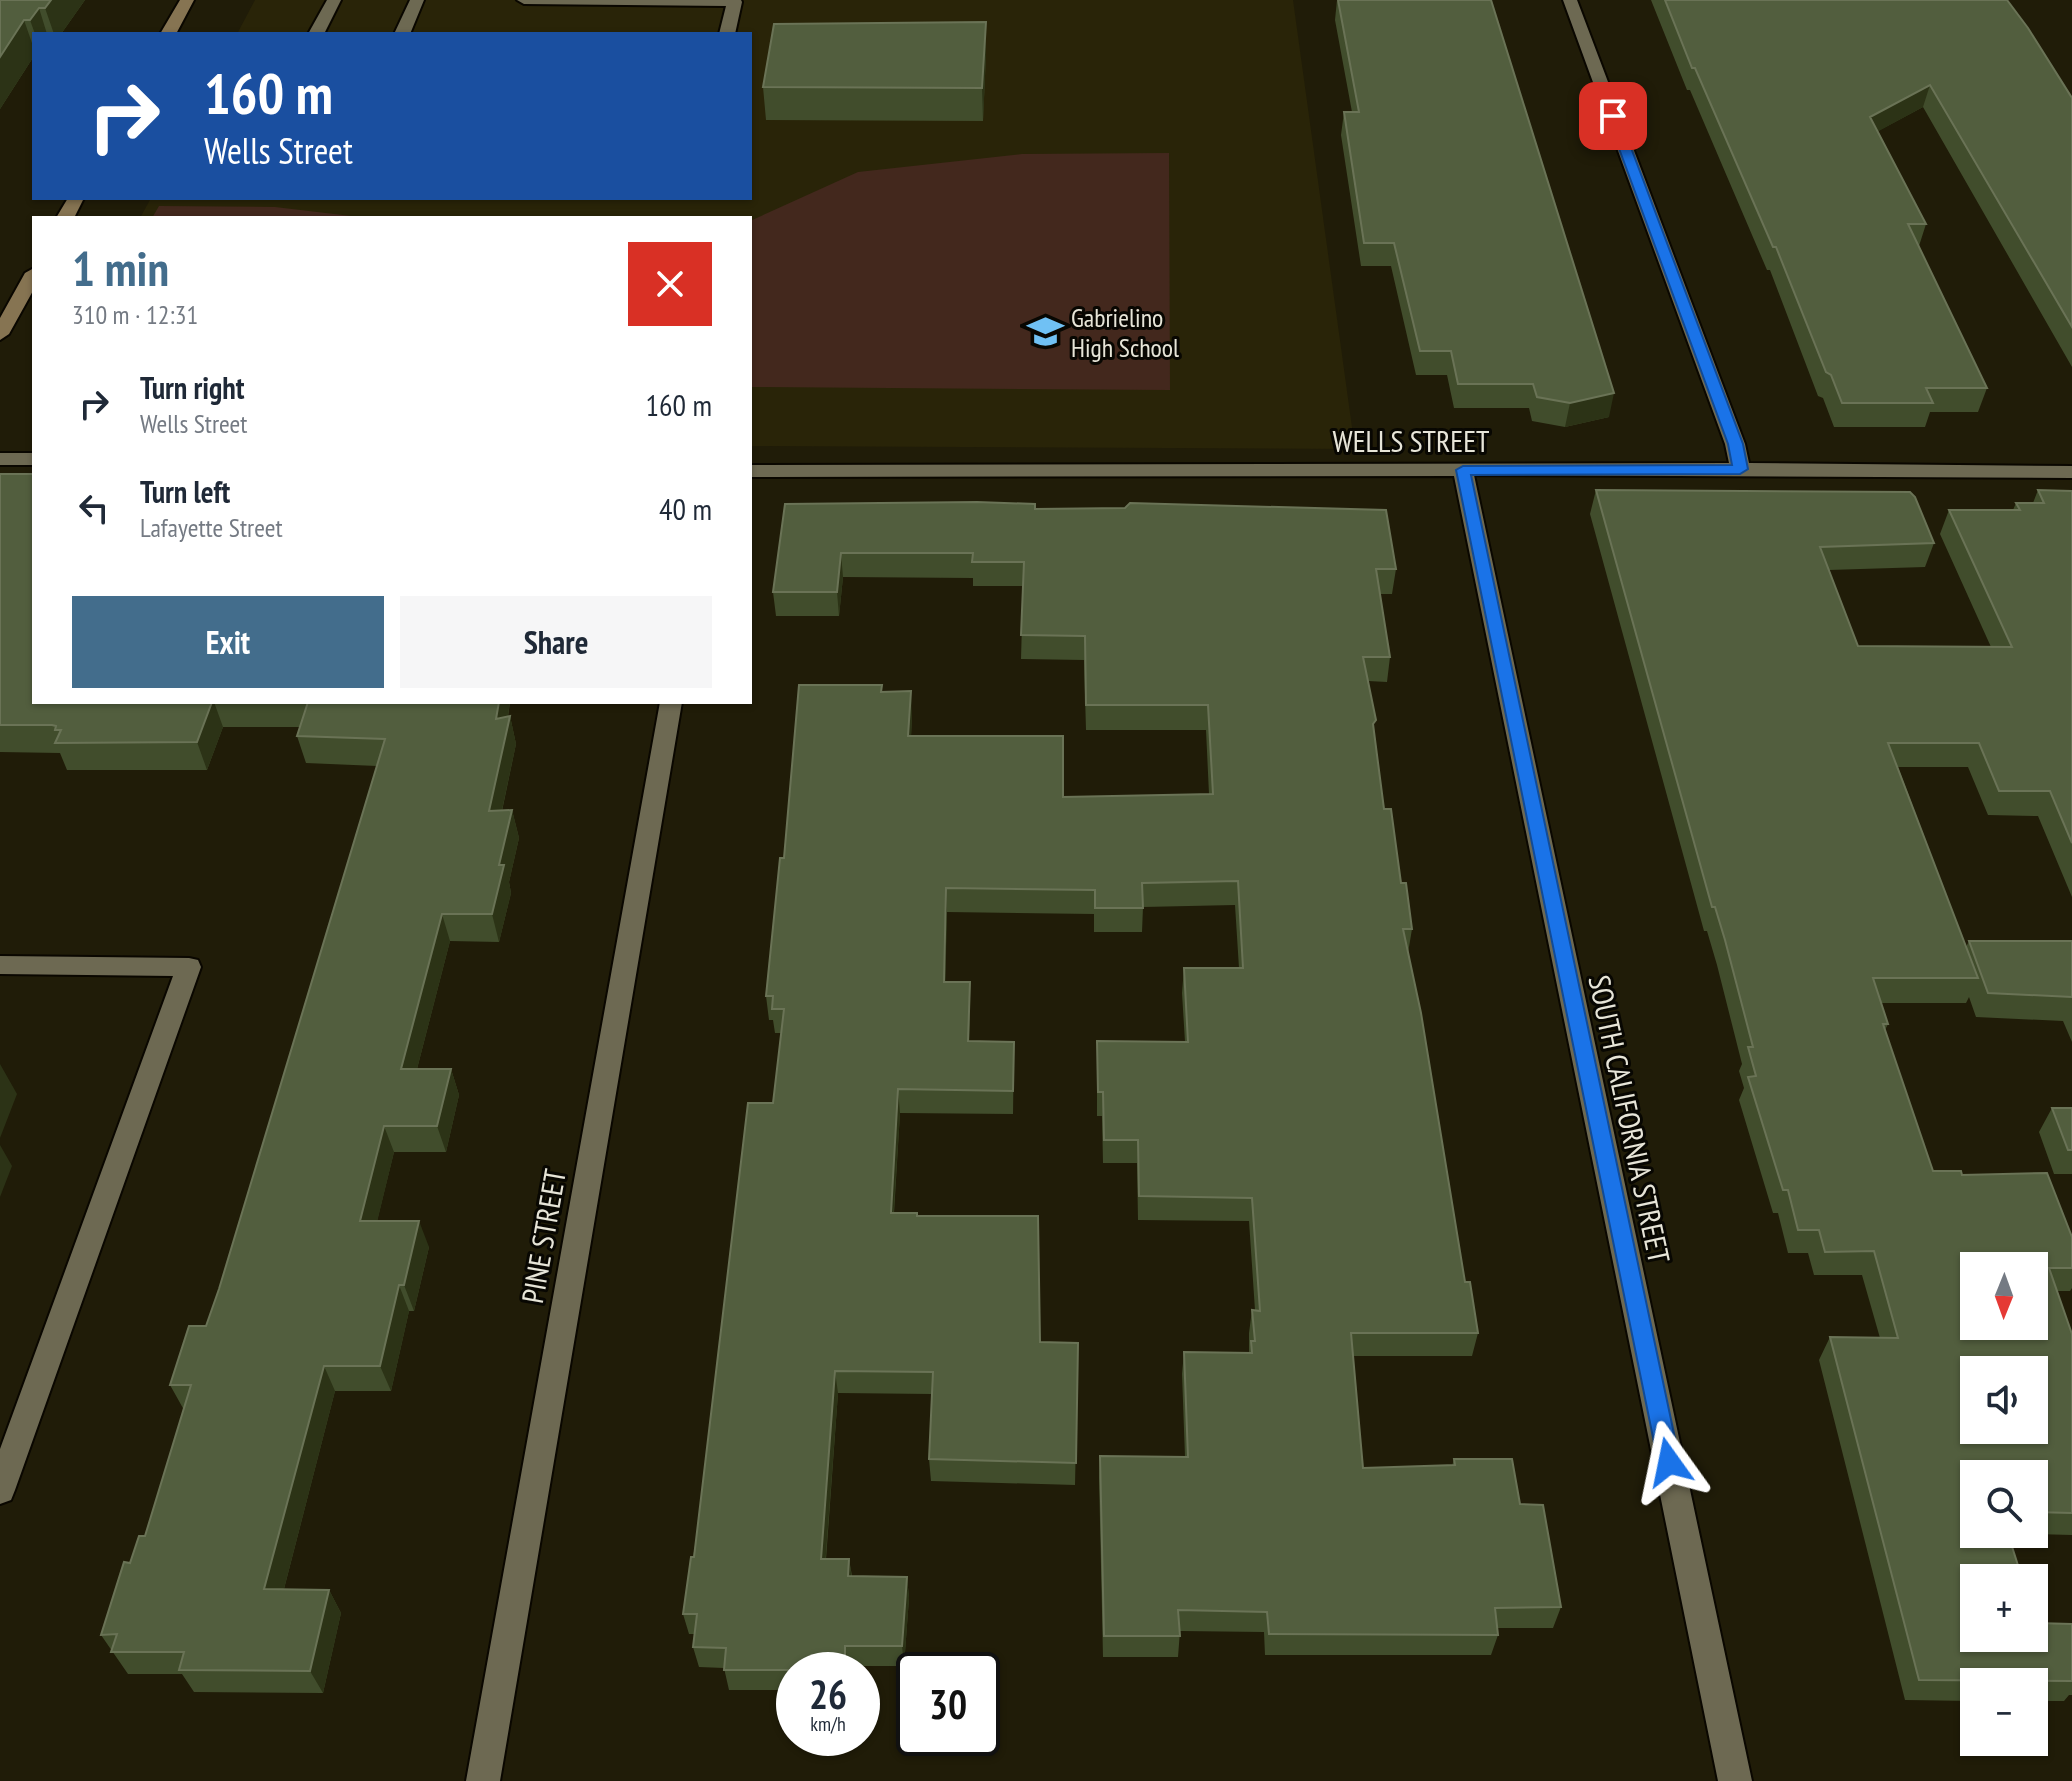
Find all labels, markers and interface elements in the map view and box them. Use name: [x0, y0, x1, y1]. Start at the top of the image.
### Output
text: 160 m: [204, 57, 333, 129]
icon: right: [72, 64, 176, 168]
pin: [1579, 82, 1647, 150]
icon: arrive: [1591, 94, 1635, 138]
text: Wells Street: [204, 127, 353, 174]
text: 1 min: [72, 237, 169, 299]
button: close: [628, 242, 712, 326]
text: 310 m · 12:31: [72, 298, 198, 331]
place label: Gabrielino High School: [1071, 301, 1179, 364]
school or university icon: Gabrielino High School: [1026, 313, 1064, 351]
text: Turn right: [140, 368, 244, 407]
icon: right: [72, 382, 116, 426]
text: 160 m: [646, 385, 712, 424]
text: Wells Street: [140, 407, 248, 440]
street label: WELLS STREET: [1333, 421, 1489, 460]
text: Turn left: [140, 472, 230, 511]
icon: left: [72, 486, 116, 530]
text: 40 m: [659, 489, 712, 528]
text: Lafayette Street: [140, 511, 283, 544]
button: Exit: [72, 596, 384, 688]
button: Share: [400, 596, 712, 688]
street label: SOUTH CALIFORNIA STREET: [1580, 972, 1680, 1266]
street label: PINE STREET: [512, 1166, 574, 1306]
north arrow: [1960, 1252, 2048, 1340]
map controls: [1960, 1252, 2048, 1756]
button: sound: [1960, 1356, 2048, 1444]
position arrow: [1627, 1420, 1711, 1504]
button: search: [1960, 1460, 2048, 1548]
button: +: [1960, 1564, 2048, 1652]
speed limit sign: 30: [896, 1652, 1000, 1756]
text: 26: [809, 1668, 847, 1720]
button: −: [1960, 1668, 2048, 1756]
text: km/h: [810, 1711, 846, 1737]

